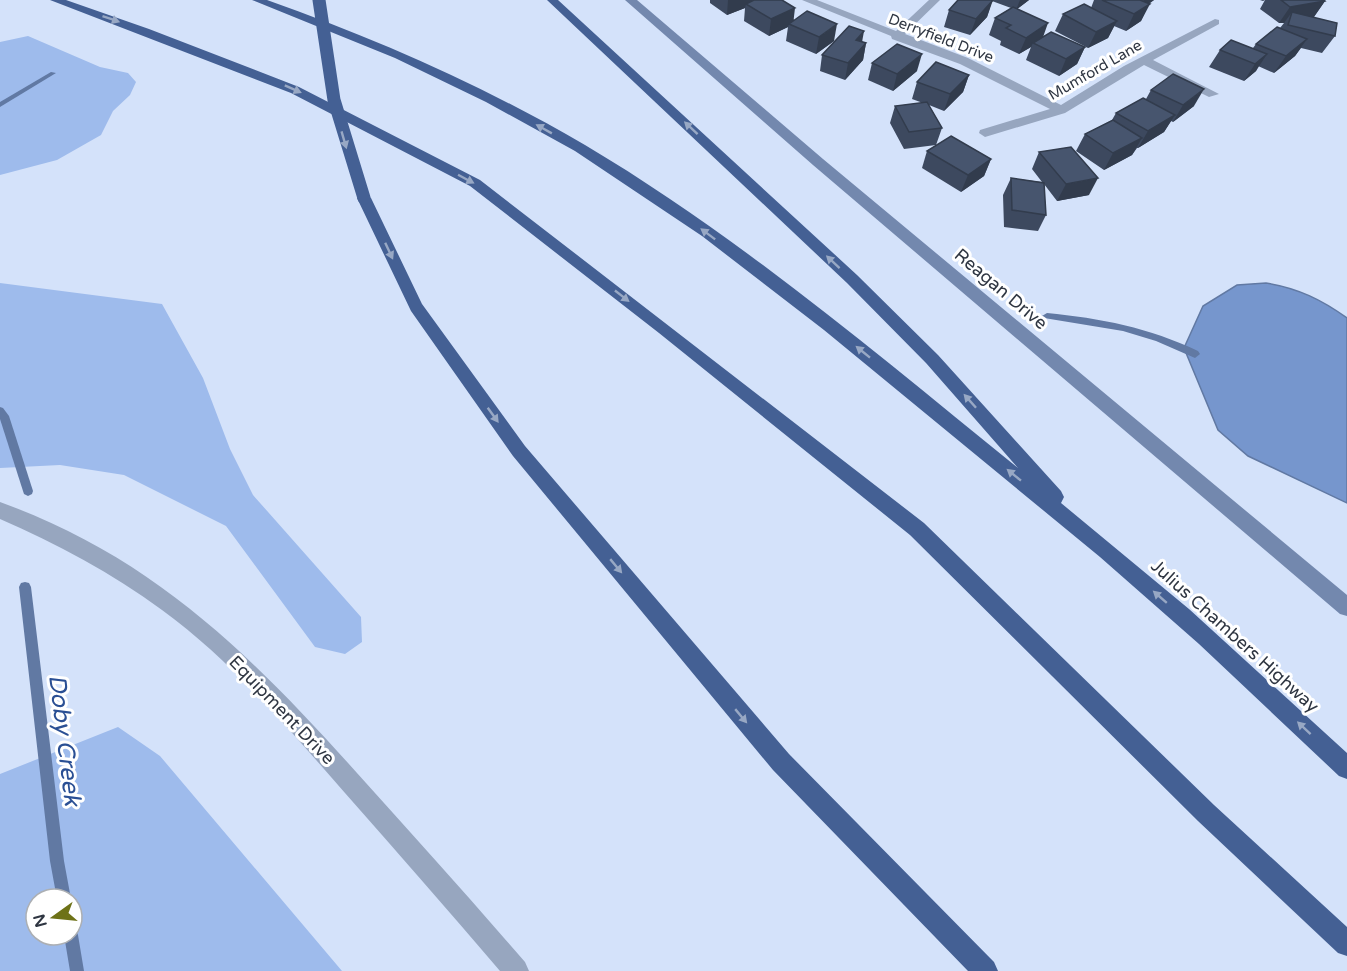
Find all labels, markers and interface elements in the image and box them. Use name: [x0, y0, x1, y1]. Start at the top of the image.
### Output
street label: Derryfield Drive: [886, 10, 996, 66]
one-way arrow: [102, 15, 120, 25]
street label: Mumford Lane: [1045, 36, 1145, 104]
one-way arrow: [284, 84, 302, 94]
one-way arrow: [684, 122, 698, 136]
one-way arrow: [535, 124, 552, 134]
one-way arrow: [340, 131, 349, 149]
one-way arrow: [457, 173, 475, 183]
one-way arrow: [701, 228, 716, 240]
one-way arrow: [385, 242, 394, 259]
street label: Reagan Drive: [950, 244, 1052, 334]
one-way arrow: [826, 255, 841, 269]
one-way arrow: [614, 289, 629, 301]
one-way arrow: [855, 346, 871, 359]
one-way arrow: [964, 394, 977, 409]
one-way arrow: [487, 407, 498, 423]
one-way arrow: [1006, 469, 1022, 482]
street label: Julius Chambers Highway: [1147, 555, 1324, 717]
one-way arrow: [609, 558, 622, 573]
one-way arrow: [1153, 591, 1168, 604]
street label: Equipment Drive: [225, 651, 339, 769]
water label: Doby Creek: [42, 673, 87, 809]
one-way arrow: [735, 708, 748, 724]
one-way arrow: [1297, 722, 1312, 735]
north arrow: [24, 887, 84, 947]
text: N: [29, 912, 52, 929]

